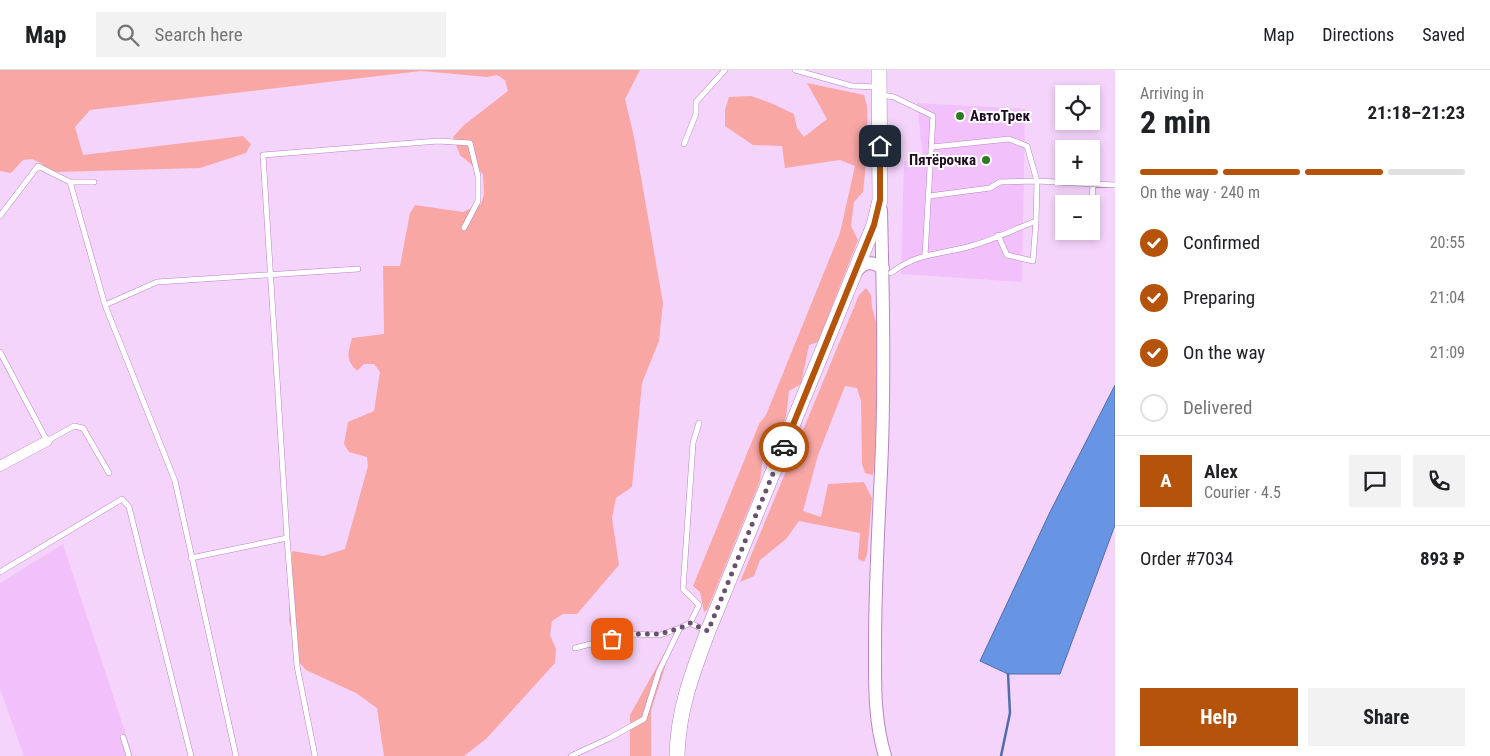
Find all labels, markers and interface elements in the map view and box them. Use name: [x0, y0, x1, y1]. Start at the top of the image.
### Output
search box: [96, 12, 446, 57]
text: Map: [25, 21, 66, 49]
icon: search: [114, 21, 142, 49]
text: Search here: [154, 23, 243, 46]
text: Map: [1263, 24, 1294, 45]
text: Directions: [1322, 24, 1394, 45]
text: Saved: [1422, 24, 1465, 45]
text: Arriving in: [1140, 84, 1204, 103]
map controls: [1055, 85, 1100, 240]
button: locate: [1055, 85, 1100, 130]
text: 21:18–21:23: [1367, 101, 1465, 124]
text: 2 min: [1140, 103, 1211, 141]
place label: АвтоТрек: [970, 107, 1030, 125]
marker: АвтоТрек: [954, 110, 966, 122]
pin: [859, 125, 901, 167]
icon: home: [866, 132, 894, 160]
button: +: [1055, 140, 1100, 185]
place label: Пятёрочка: [909, 151, 976, 169]
marker: Пятёрочка: [980, 154, 992, 166]
text: On the way · 240 m: [1140, 183, 1260, 202]
button: −: [1055, 195, 1100, 240]
icon: check: [1140, 229, 1168, 257]
text: Confirmed: [1183, 231, 1260, 254]
text: 20:55: [1430, 233, 1465, 252]
icon: check: [1140, 284, 1168, 312]
text: Preparing: [1183, 286, 1255, 309]
text: 21:04: [1430, 288, 1465, 307]
icon: check: [1140, 339, 1168, 367]
text: On the way: [1183, 341, 1265, 364]
text: 21:09: [1430, 343, 1465, 362]
text: Delivered: [1183, 396, 1252, 419]
courier: [759, 422, 809, 472]
icon: car: [770, 433, 798, 461]
button: chat: [1349, 455, 1401, 507]
button: phone: [1413, 455, 1465, 507]
text: Alex: [1204, 460, 1238, 483]
text: A: [1160, 469, 1172, 492]
text: Courier · 4.5: [1204, 483, 1281, 502]
text: Order #7034: [1140, 547, 1233, 570]
text: 893 ₽: [1420, 547, 1465, 570]
pin: [591, 618, 633, 660]
icon: bag: [598, 625, 626, 653]
button: Help: [1140, 688, 1298, 746]
button: Share: [1308, 688, 1465, 746]

